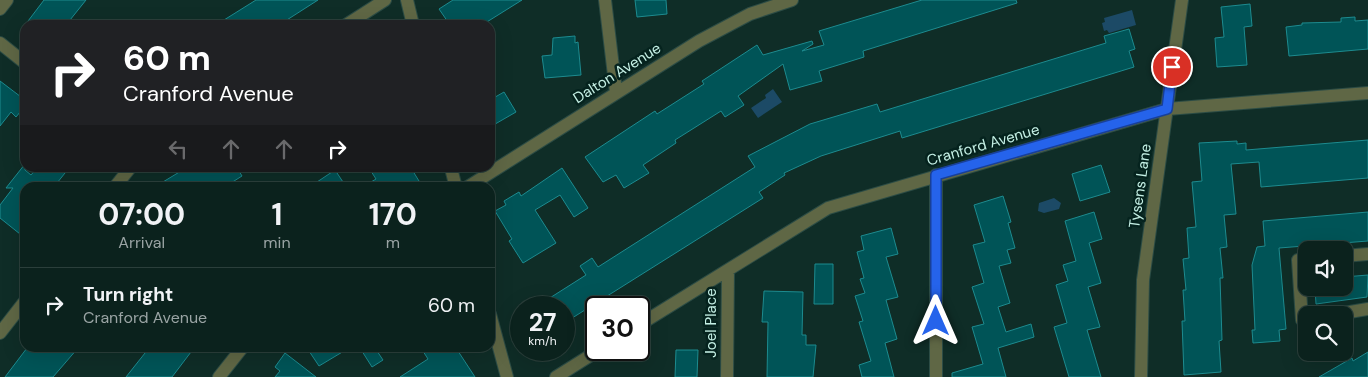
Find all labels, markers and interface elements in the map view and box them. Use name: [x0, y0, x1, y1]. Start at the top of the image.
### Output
text: 60 m: [123, 35, 211, 81]
street label: Dalton Avenue: [569, 38, 665, 108]
icon: right: [40, 40, 105, 105]
pin: [1151, 46, 1193, 88]
icon: arrive: [1158, 53, 1186, 81]
text: Cranford Avenue: [123, 79, 294, 108]
street label: Cranford Avenue: [924, 119, 1042, 171]
icon: left: [164, 135, 192, 163]
icon: ahead: [217, 135, 245, 163]
icon: ahead: [270, 135, 298, 163]
icon: right: [323, 135, 351, 163]
street label: Tysens Lane: [1124, 143, 1156, 229]
text: 07:00: [98, 195, 185, 234]
text: 1: [272, 195, 282, 234]
text: 170: [369, 195, 417, 234]
text: Arrival: [118, 232, 165, 253]
text: min: [263, 232, 291, 253]
text: m: [386, 232, 400, 253]
map controls: [1298, 241, 1353, 361]
button: sound: [1298, 241, 1353, 296]
text: Turn right: [83, 282, 173, 307]
street label: Joel Place: [701, 288, 721, 358]
icon: right: [40, 291, 68, 319]
text: 60 m: [428, 293, 475, 318]
position arrow: [909, 294, 961, 346]
speed limit sign: 30: [585, 296, 650, 361]
text: 27: [529, 306, 556, 339]
button: search: [1298, 306, 1353, 361]
text: Cranford Avenue: [83, 307, 207, 328]
text: km/h: [528, 333, 557, 349]

